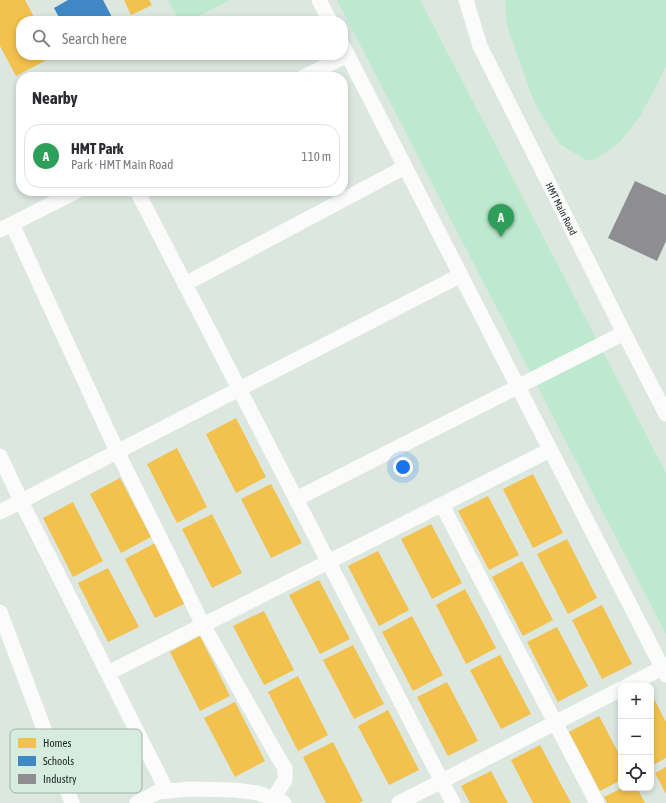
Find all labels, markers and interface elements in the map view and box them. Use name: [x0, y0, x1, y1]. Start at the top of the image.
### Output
search box: [16, 16, 348, 60]
icon: search: [30, 27, 52, 49]
text: Search here: [62, 30, 127, 47]
text: Nearby: [32, 88, 78, 108]
text: HMT Park: [71, 140, 123, 157]
text: A: [43, 149, 49, 164]
text: 110 m: [302, 149, 331, 164]
text: Park · HMT Main Road: [71, 157, 173, 172]
street label: HMT Main Road: [544, 181, 579, 237]
pin: A: [488, 204, 514, 237]
your location: [393, 457, 413, 477]
map controls: [618, 683, 654, 791]
button: +: [618, 683, 654, 719]
button: −: [618, 719, 654, 755]
legend: [10, 729, 142, 793]
text: Homes: [43, 737, 71, 749]
text: Schools: [43, 755, 74, 767]
button: locate: [618, 755, 654, 791]
text: Industry: [43, 773, 77, 785]

